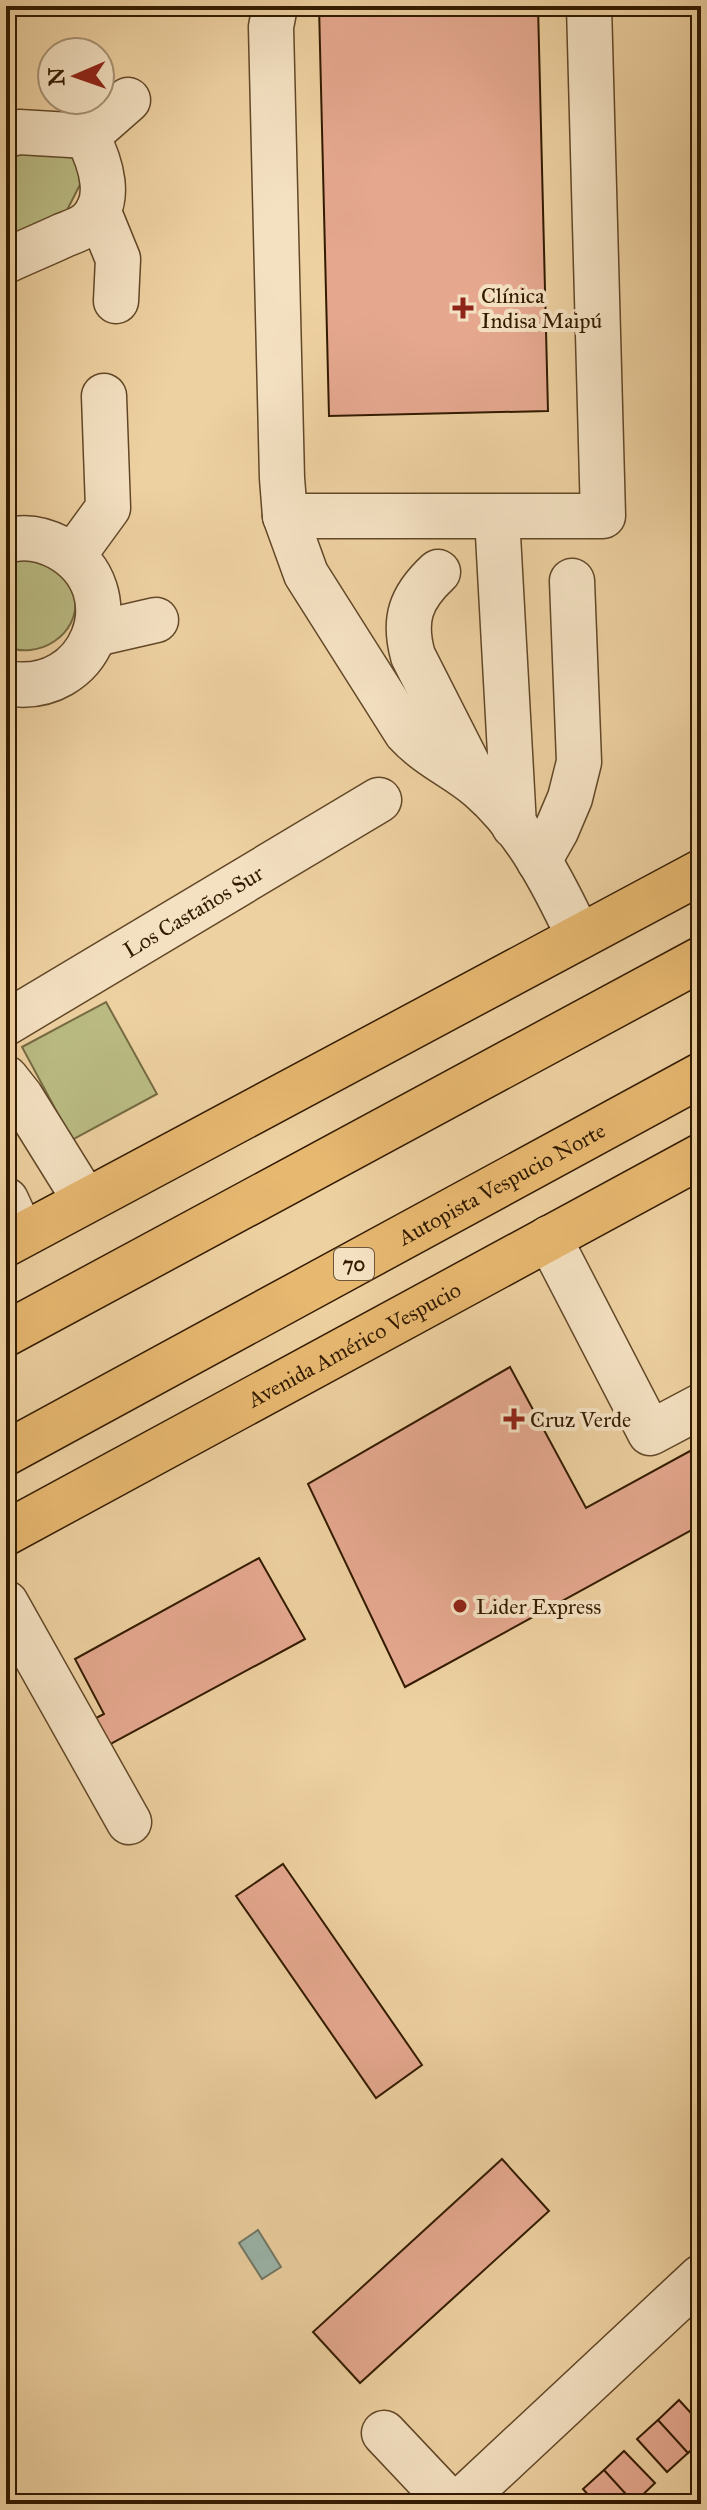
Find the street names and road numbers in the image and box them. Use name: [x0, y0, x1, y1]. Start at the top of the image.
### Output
street label: Los Castaños Sur: [118, 859, 269, 963]
street label: Autopista Vespucio Norte: [392, 1116, 610, 1251]
road number: 70: [334, 1248, 374, 1280]
street label: Avenida Américo Vespucio: [242, 1275, 465, 1413]

